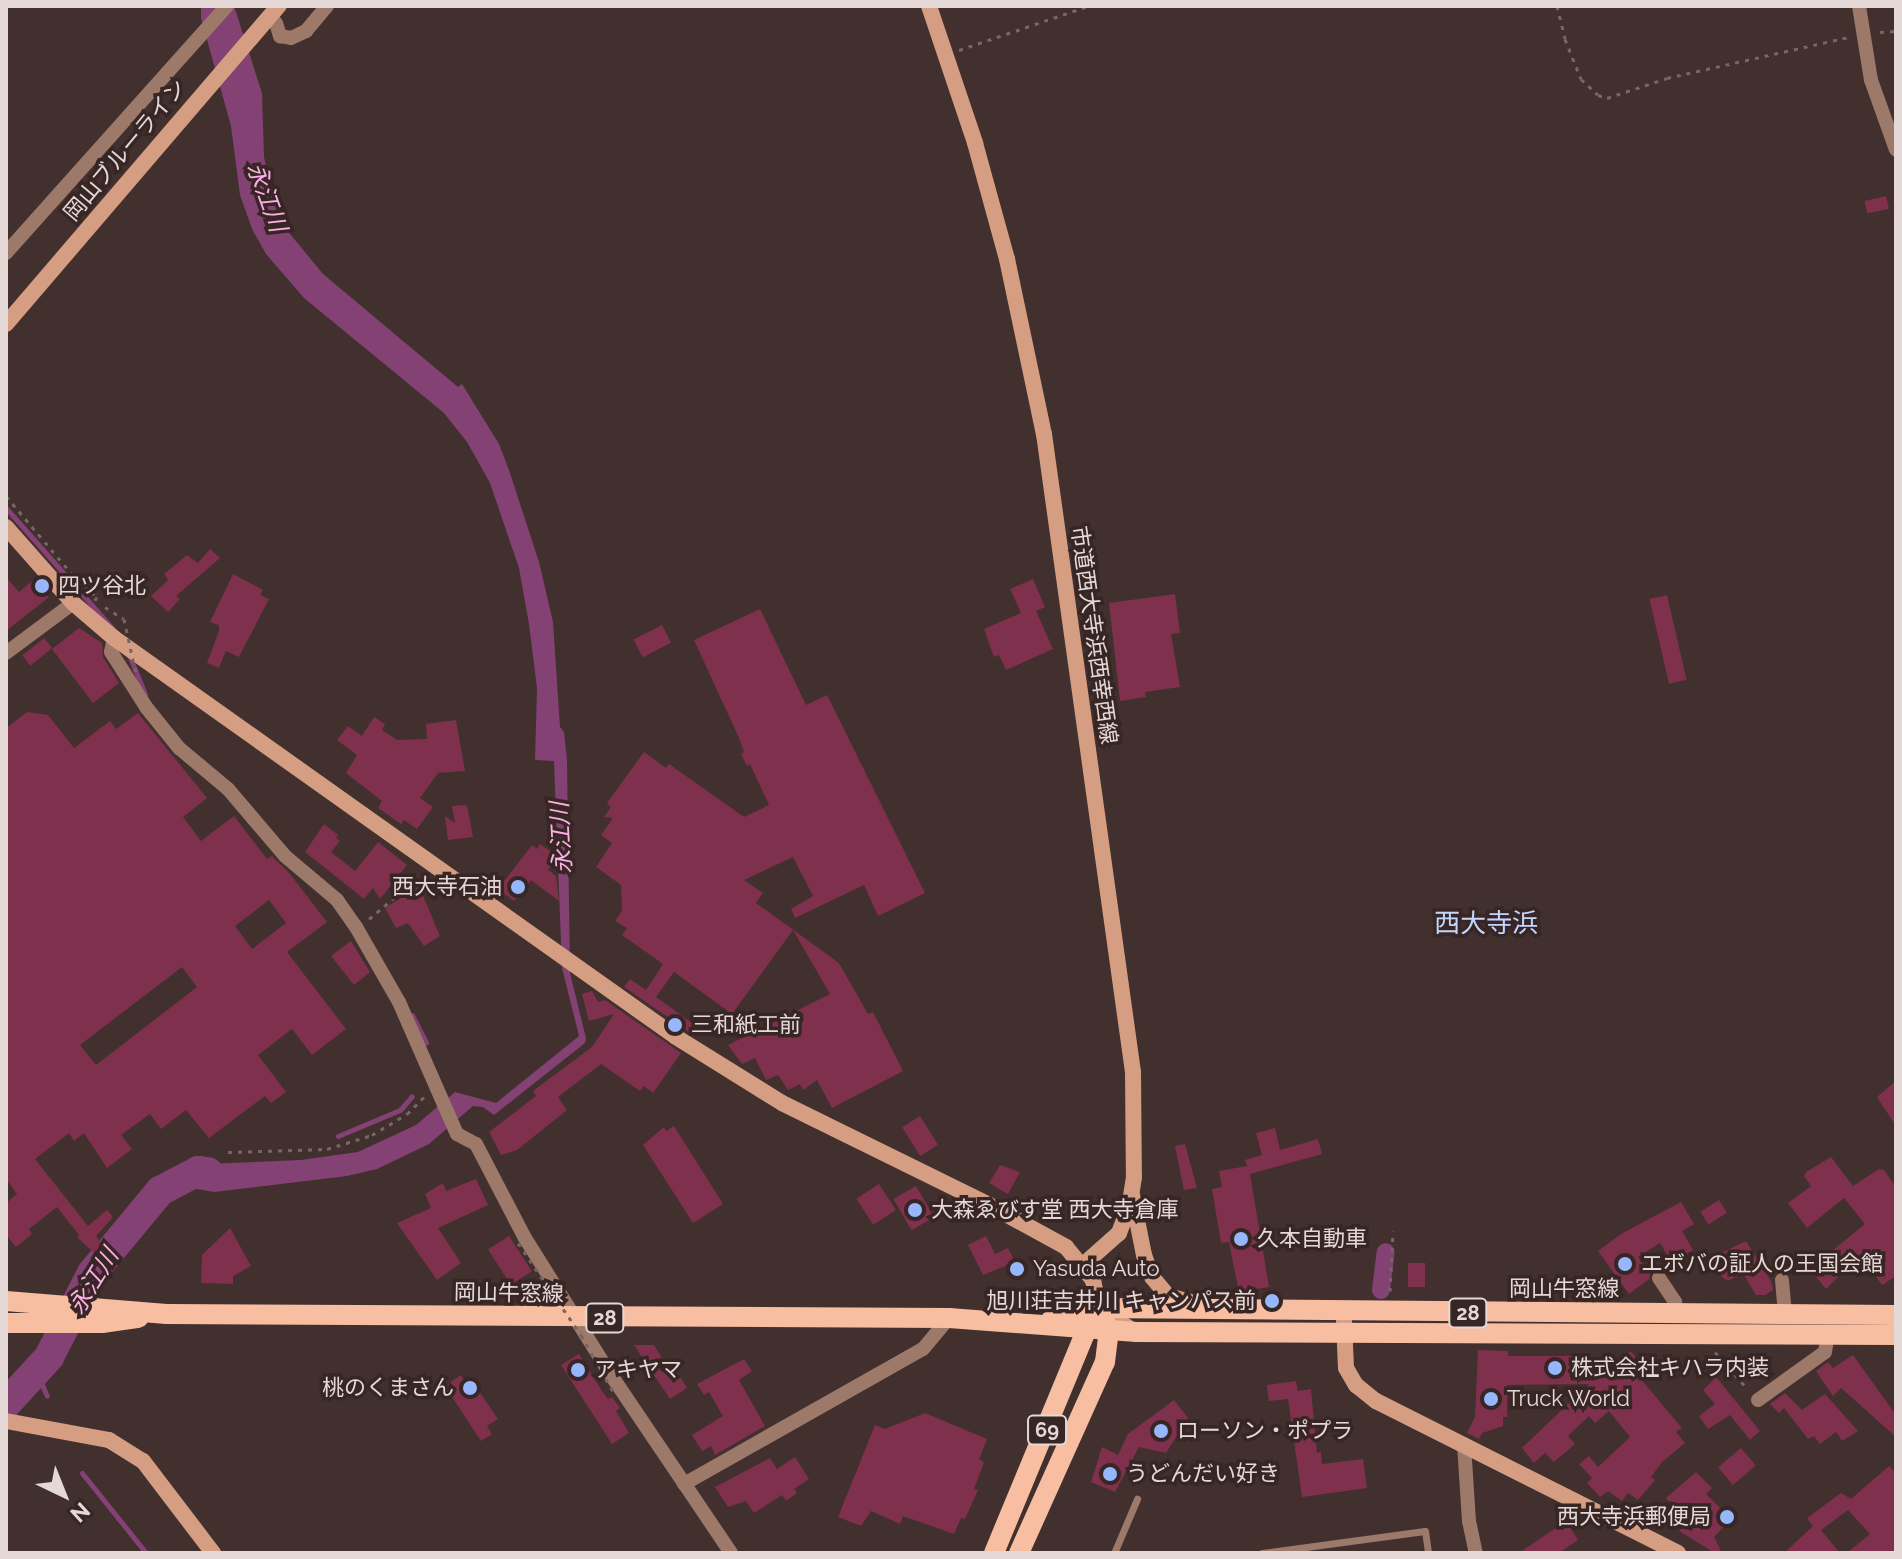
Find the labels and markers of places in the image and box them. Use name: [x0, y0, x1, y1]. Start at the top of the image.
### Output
place label: 四ツ谷北: [58, 573, 146, 599]
marker: 四ツ谷北: [33, 577, 51, 595]
place label: 西大寺石油: [392, 874, 502, 900]
marker: 西大寺石油: [509, 878, 527, 896]
place label: 三和紙工前: [691, 1012, 801, 1038]
marker: 三和紙工前: [666, 1016, 684, 1034]
place label: 大森ゑびす堂 西大寺倉庫: [931, 1197, 1179, 1223]
marker: 大森ゑびす堂 西大寺倉庫: [906, 1201, 924, 1219]
place label: 久本自動車: [1257, 1226, 1367, 1252]
marker: 久本自動車: [1232, 1230, 1250, 1248]
place label: エボバの証人の王国会館: [1641, 1251, 1883, 1277]
marker: エボバの証人の王国会館: [1616, 1255, 1634, 1273]
place label: Yasuda Auto: [1033, 1256, 1160, 1282]
marker: Yasuda Auto: [1008, 1260, 1026, 1278]
place label: 旭川荘吉井川 キャンパス前: [986, 1288, 1256, 1314]
marker: 旭川荘吉井川 キャンパス前: [1263, 1292, 1281, 1310]
place label: 株式会社キハラ内装: [1571, 1355, 1769, 1381]
place label: アキヤマ: [594, 1357, 682, 1383]
marker: 株式会社キハラ内装: [1546, 1359, 1564, 1377]
marker: アキヤマ: [569, 1361, 587, 1379]
place label: 桃のくまさん: [322, 1375, 454, 1401]
marker: 桃のくまさん: [461, 1379, 479, 1397]
place label: Truck World: [1507, 1386, 1631, 1412]
marker: Truck World: [1482, 1390, 1500, 1408]
place label: ローソン・ポプラ: [1177, 1418, 1353, 1444]
marker: ローソン・ポプラ: [1152, 1422, 1170, 1440]
place label: うどんだい好き: [1126, 1461, 1280, 1487]
marker: うどんだい好き: [1101, 1465, 1119, 1483]
place label: 西大寺浜郵便局: [1557, 1504, 1711, 1530]
marker: 西大寺浜郵便局: [1718, 1508, 1736, 1526]

